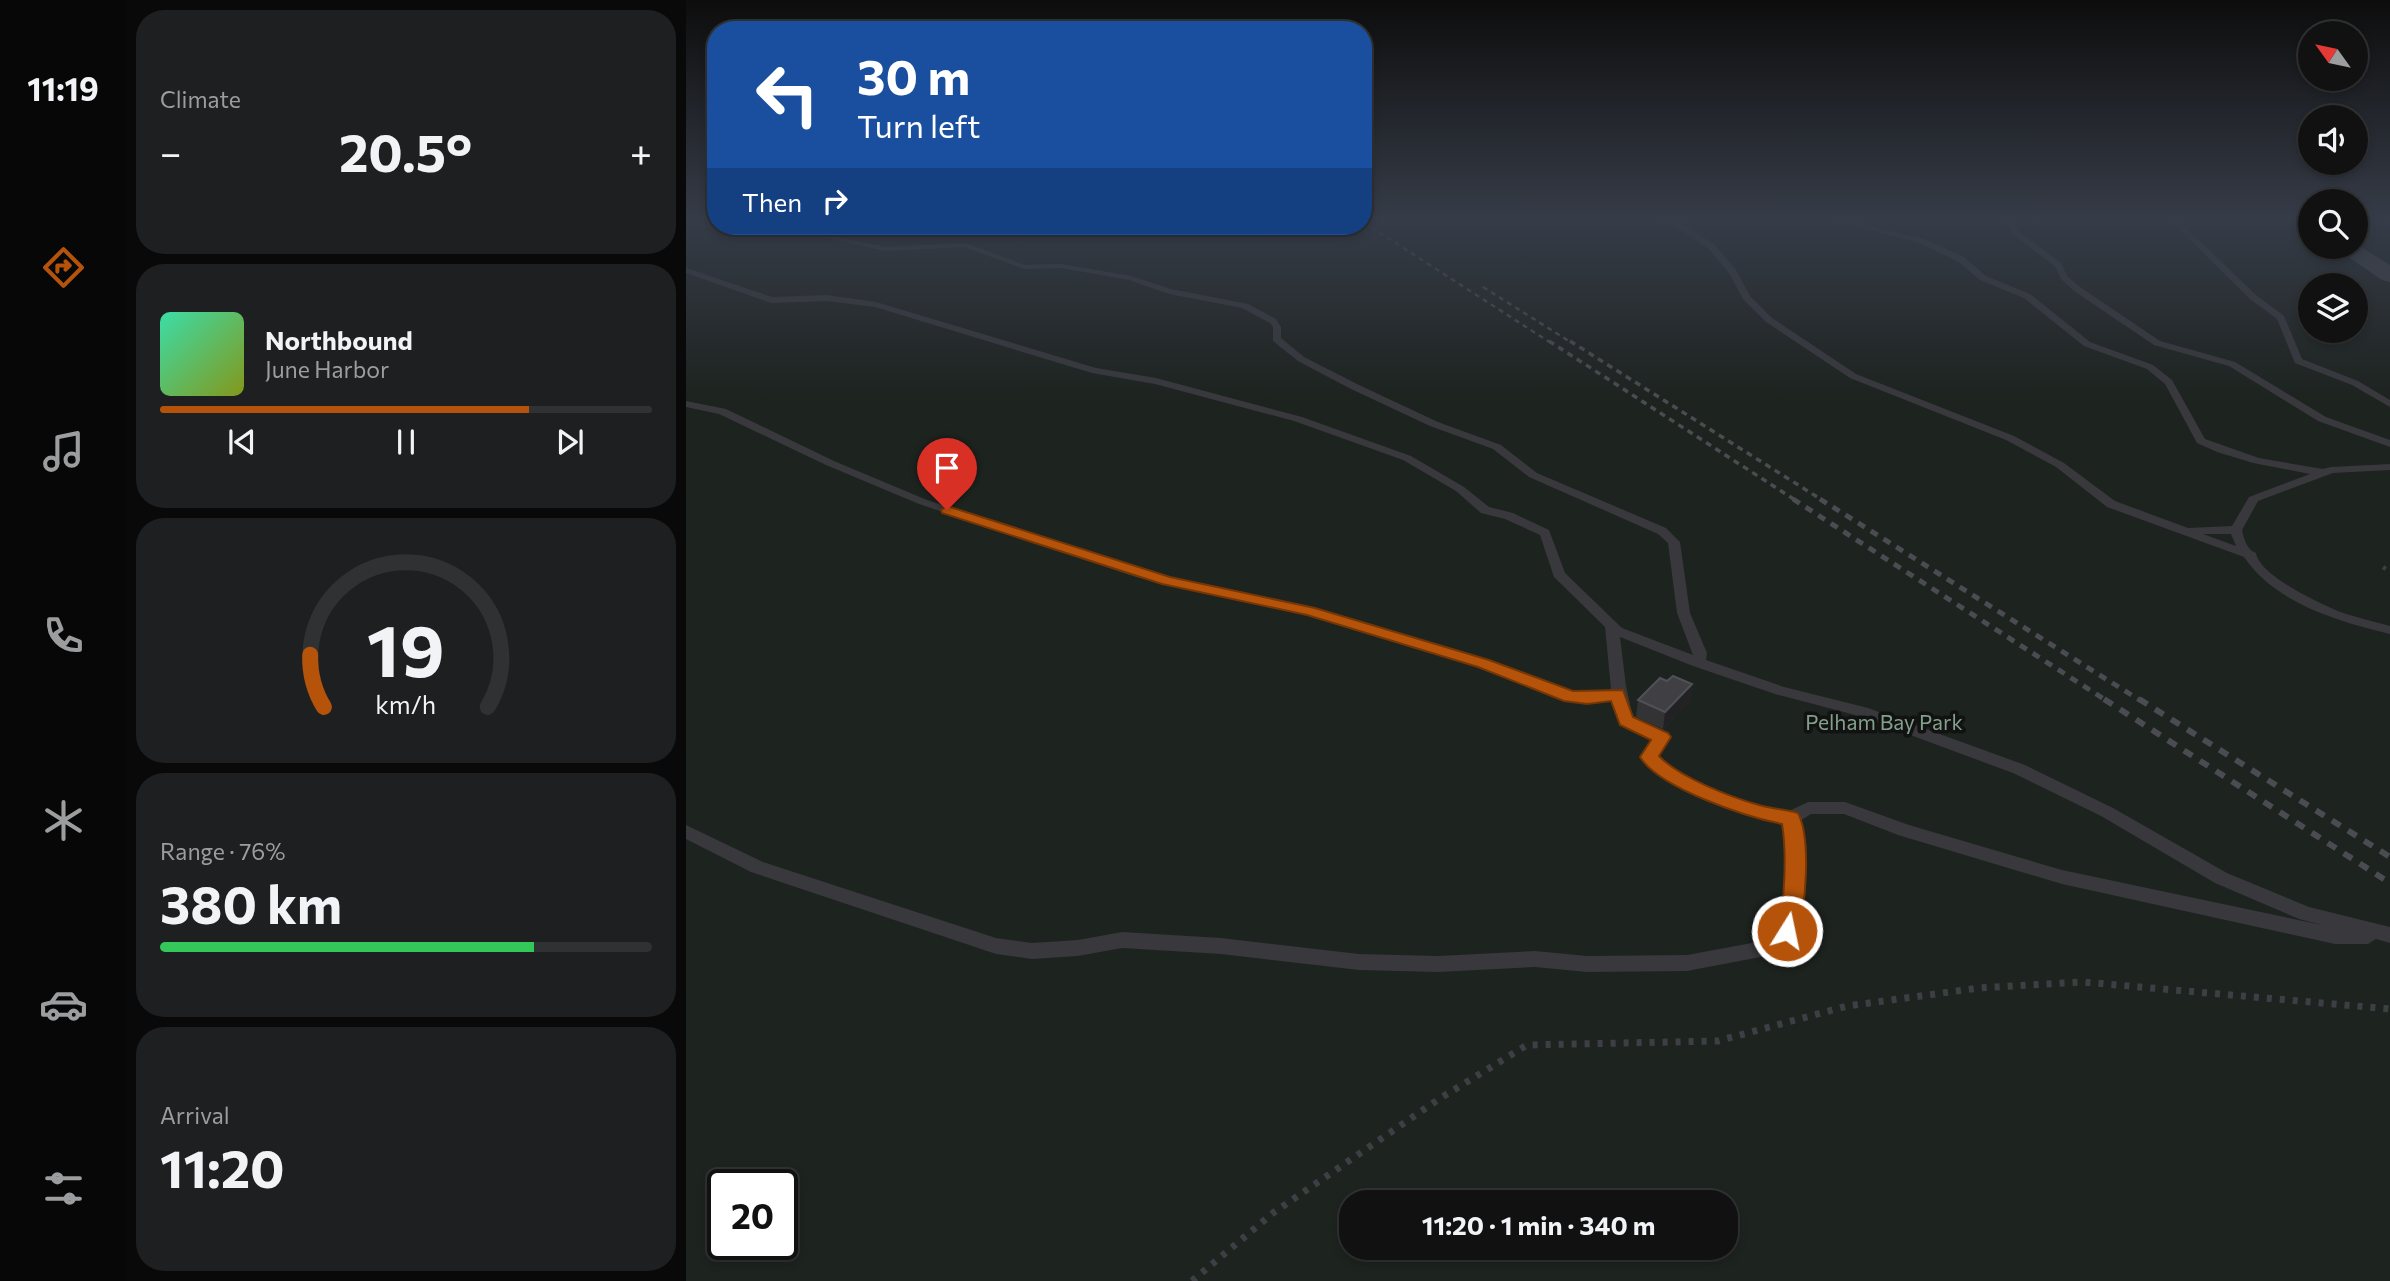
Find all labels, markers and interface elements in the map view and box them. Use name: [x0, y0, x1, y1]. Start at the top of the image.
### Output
north arrow: [2298, 21, 2368, 91]
map controls: [2298, 21, 2368, 343]
text: 30 m: [857, 45, 970, 105]
icon: left: [742, 49, 833, 140]
text: 11:19: [27, 68, 99, 108]
text: Climate: [160, 85, 241, 113]
text: Turn left: [857, 105, 981, 145]
button: sound: [2298, 105, 2368, 175]
text: 20.5°: [339, 119, 472, 183]
text: −: [160, 128, 182, 175]
text: +: [630, 128, 652, 175]
icon: right: [816, 182, 854, 220]
text: Then: [742, 186, 802, 217]
button: search: [2298, 189, 2368, 259]
icon: directions: [39, 243, 88, 292]
button: layers: [2298, 273, 2368, 343]
text: Northbound: [265, 324, 413, 355]
text: June Harbor: [265, 355, 389, 383]
icon: previous: [223, 423, 261, 461]
icon: pause: [387, 423, 425, 461]
icon: next: [551, 423, 589, 461]
icon: music: [39, 427, 88, 476]
pin: [917, 438, 977, 510]
icon: arrive: [928, 449, 966, 487]
text: 19: [367, 603, 445, 692]
icon: phone: [39, 611, 88, 660]
text: km/h: [376, 688, 436, 718]
park label: Pelham Bay Park: [1805, 709, 1963, 734]
icon: climate: [39, 796, 88, 845]
text: Range · 76%: [160, 837, 285, 865]
text: 380 km: [160, 871, 342, 935]
position arrow: [1750, 894, 1824, 968]
icon: car: [39, 980, 88, 1029]
text: Arrival: [160, 1101, 230, 1129]
text: 11:20: [160, 1135, 285, 1199]
icon: filters: [39, 1164, 88, 1213]
speed limit sign: 20: [707, 1169, 798, 1260]
text: 11:20 · 1 min · 340 m: [1422, 1209, 1655, 1240]

